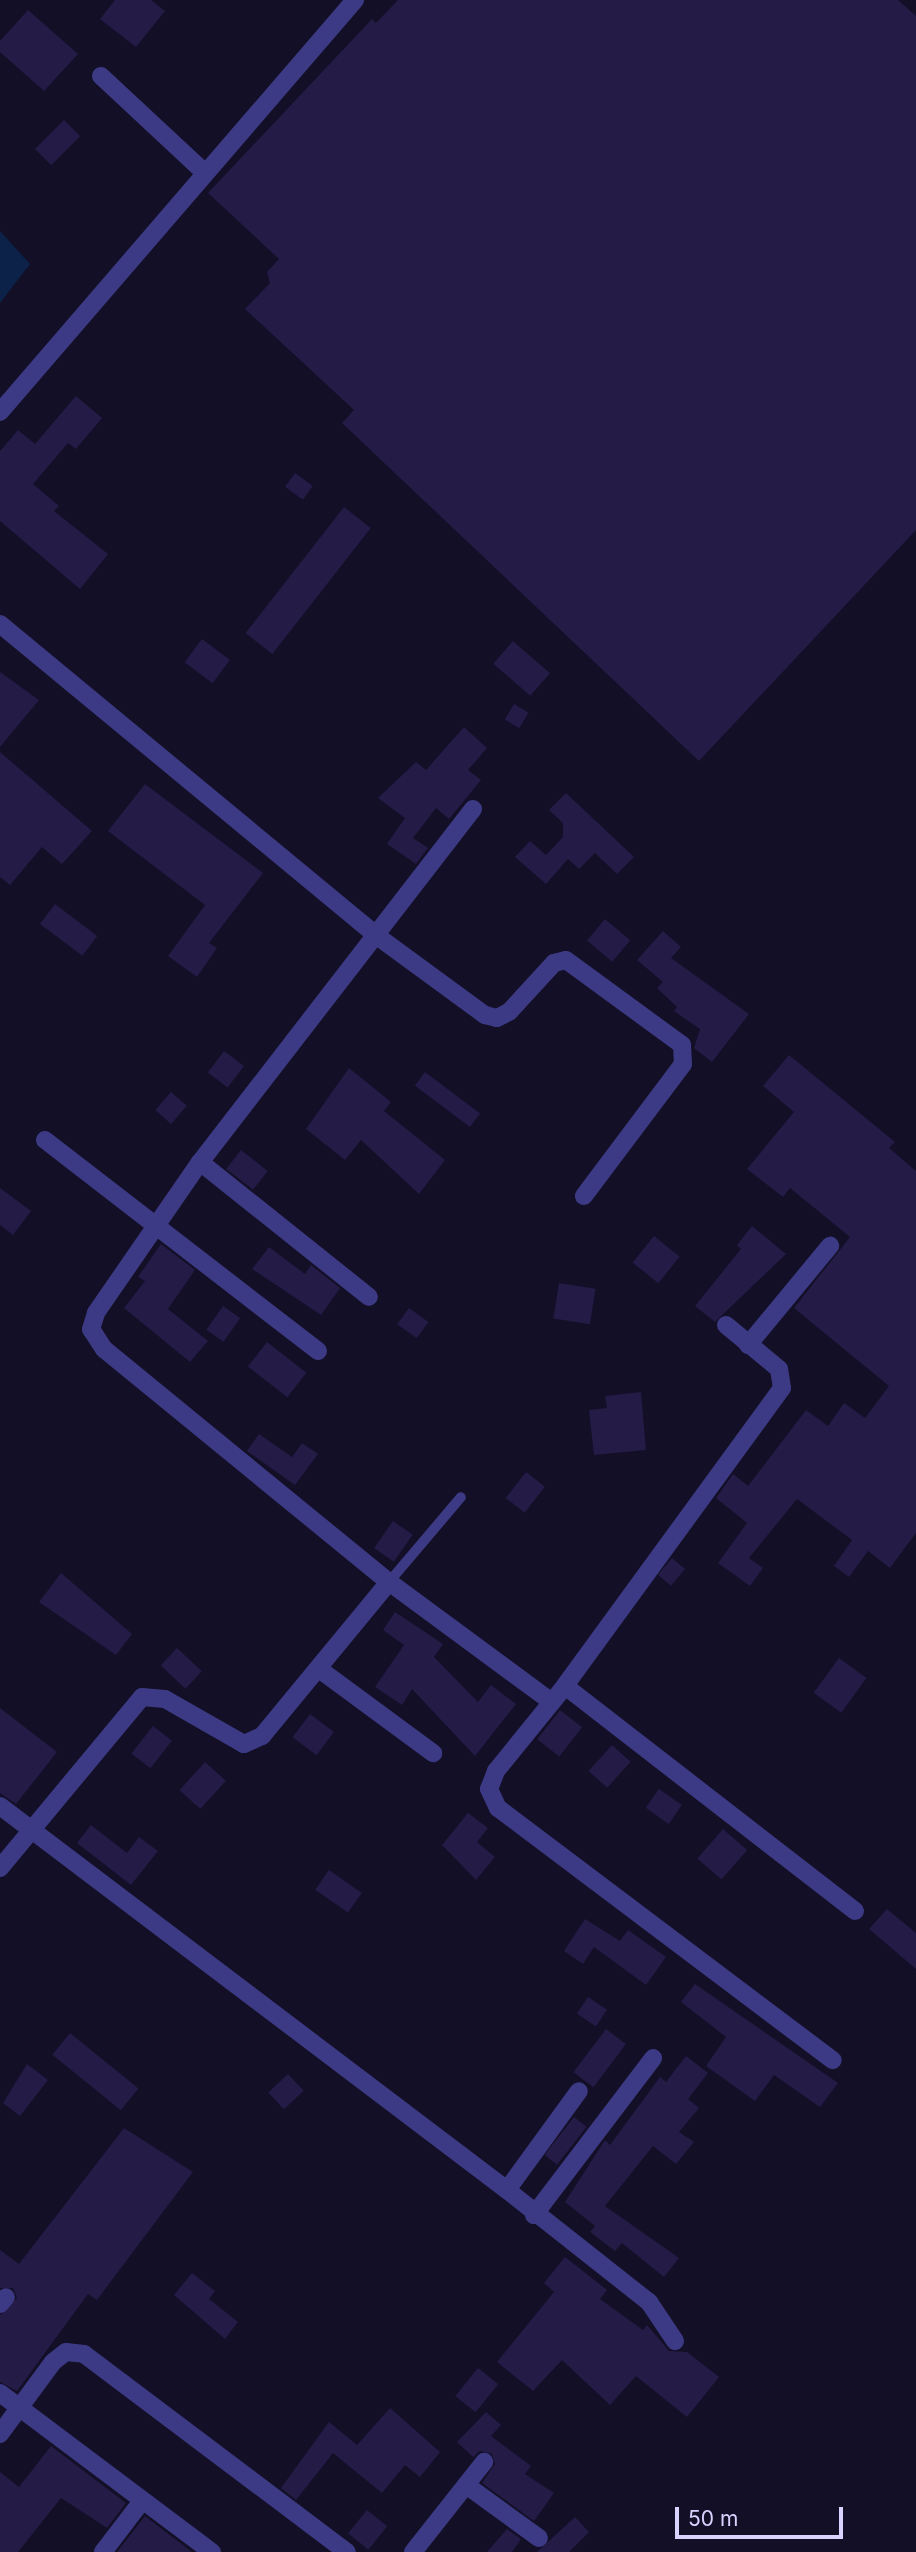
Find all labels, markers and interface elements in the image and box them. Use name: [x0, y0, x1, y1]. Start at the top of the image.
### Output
scale bar: [678, 2492, 846, 2536]
text: 50 m: [688, 2506, 738, 2531]

